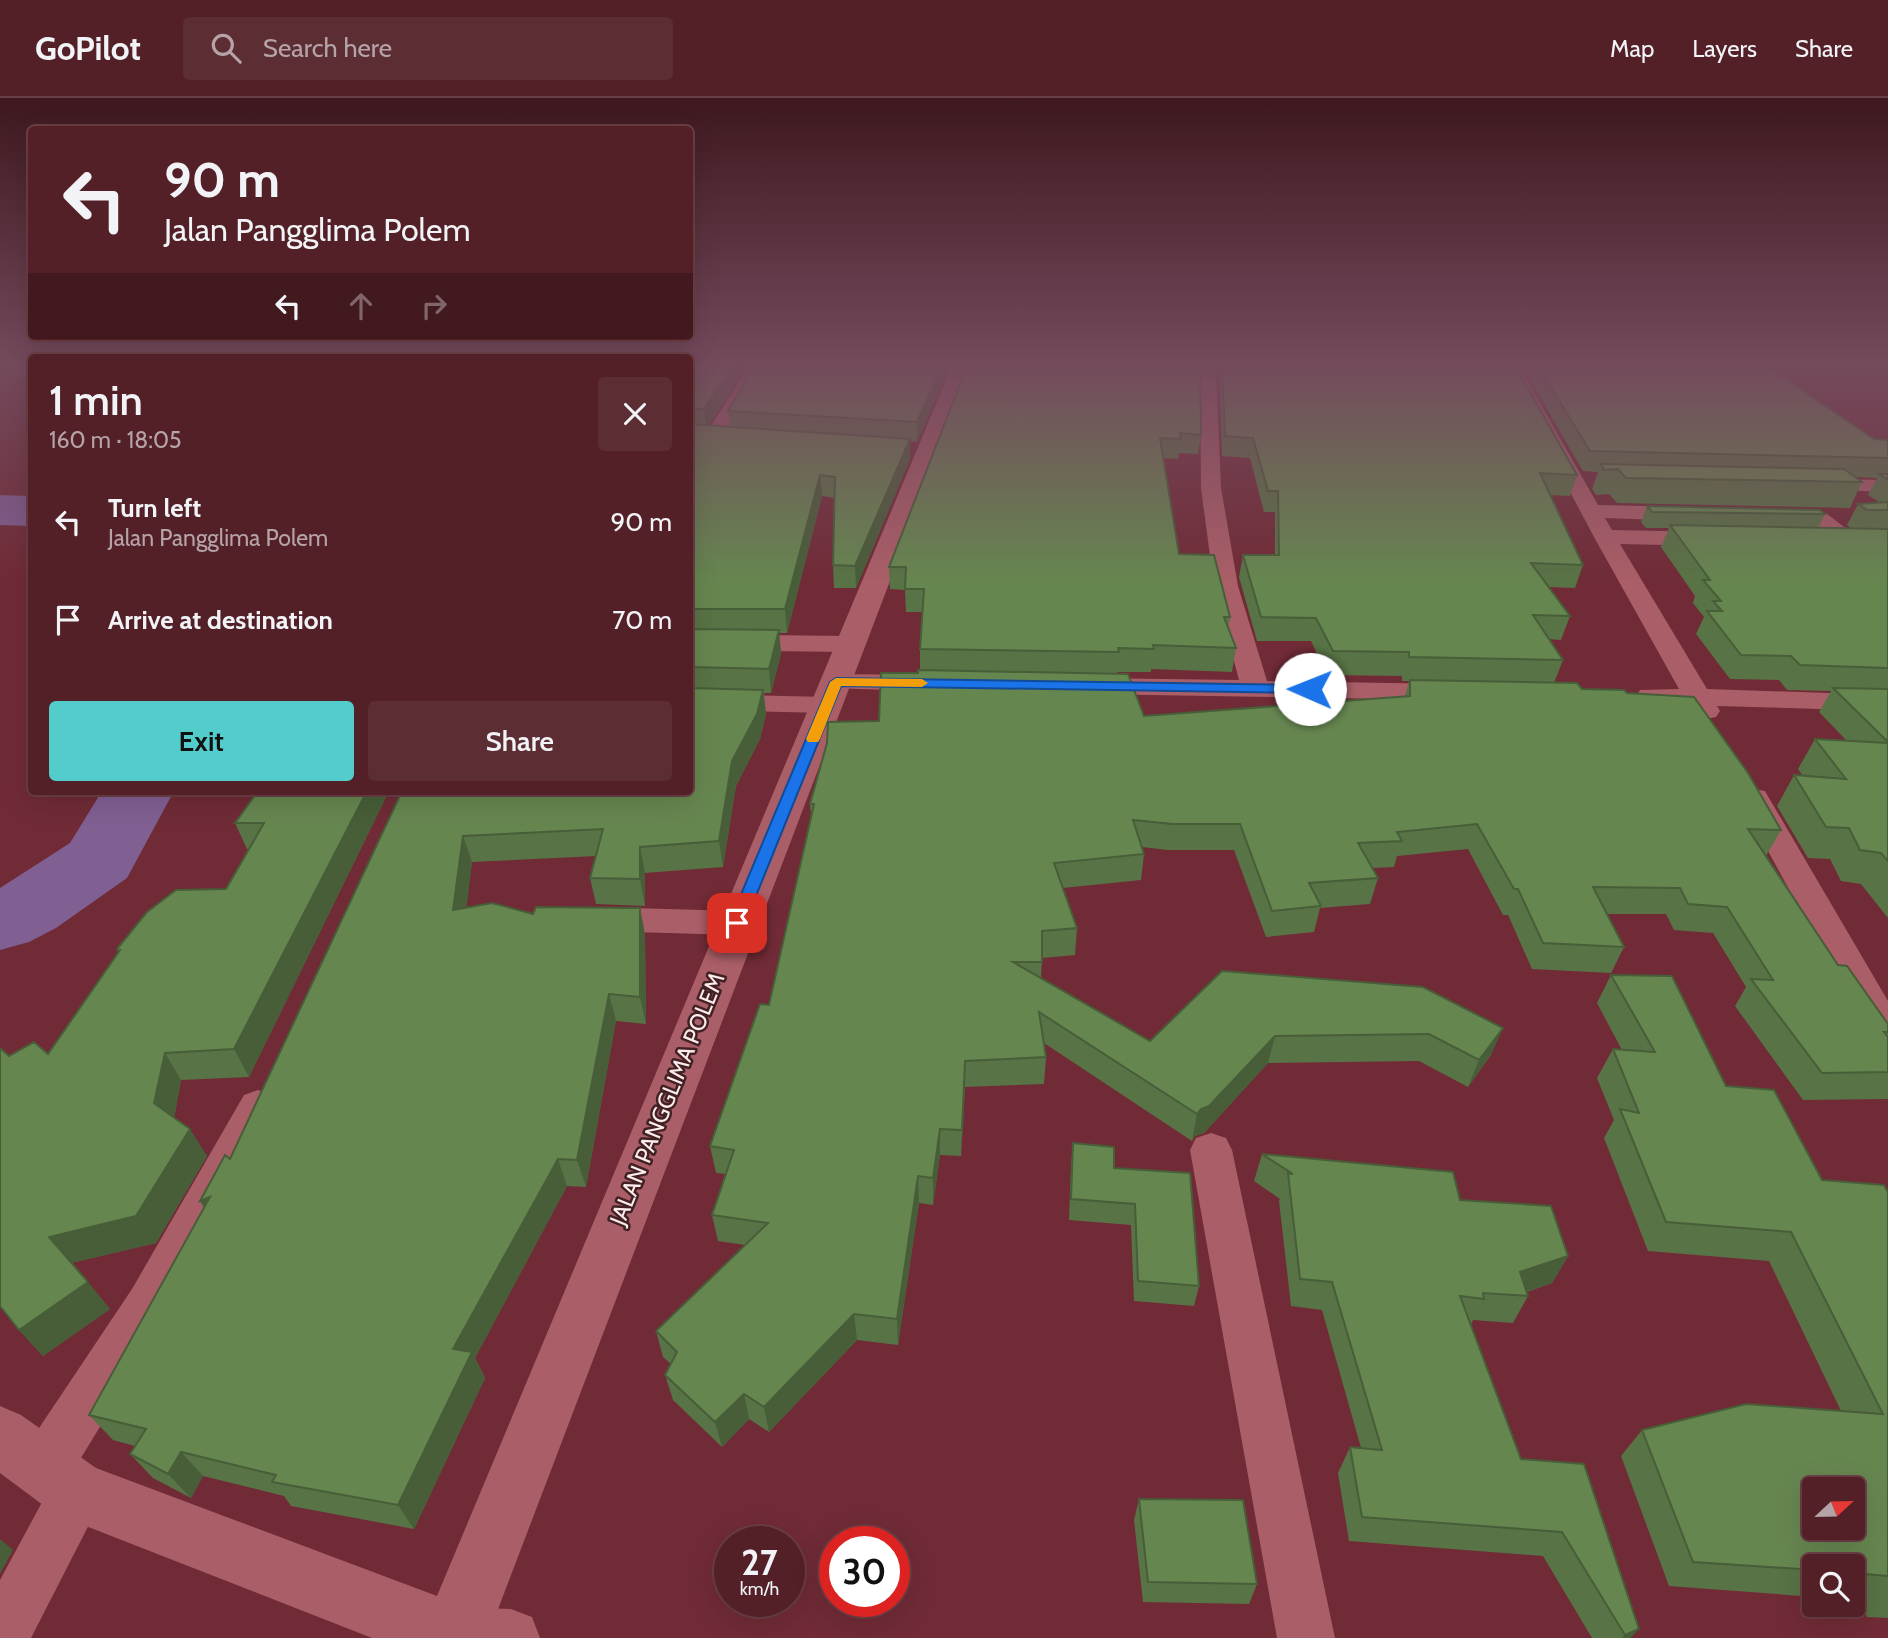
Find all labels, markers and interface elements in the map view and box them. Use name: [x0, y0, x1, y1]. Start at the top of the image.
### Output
search box: [183, 17, 673, 80]
text: GoPilot: [35, 28, 141, 68]
icon: search: [207, 29, 245, 67]
text: Search here: [263, 32, 392, 64]
text: Map: [1610, 34, 1654, 63]
text: Layers: [1692, 34, 1757, 63]
text: Share: [1795, 34, 1853, 63]
text: 90 m: [164, 150, 280, 209]
icon: left: [49, 154, 140, 245]
text: Jalan Pangglima Polem: [164, 210, 470, 249]
icon: left: [269, 287, 307, 325]
icon: ahead: [342, 287, 380, 325]
icon: right: [415, 287, 453, 325]
text: 1 min: [49, 374, 143, 426]
button: close: [598, 377, 672, 451]
text: 160 m · 18:05: [49, 426, 182, 454]
text: Turn left: [108, 492, 201, 524]
icon: left: [49, 503, 87, 541]
text: 90 m: [610, 506, 672, 538]
text: Jalan Pangglima Polem: [108, 524, 328, 552]
icon: arrive: [49, 601, 87, 639]
text: Arrive at destination: [108, 604, 333, 636]
text: 70 m: [612, 604, 672, 636]
position arrow: [1273, 652, 1347, 726]
button: Exit: [49, 701, 354, 781]
button: Share: [368, 701, 672, 781]
pin: [707, 893, 767, 953]
icon: arrive: [718, 904, 756, 942]
street label: JALAN PANGGLIMA POLEM: [603, 969, 730, 1230]
north arrow: [1802, 1477, 1866, 1540]
map controls: [1802, 1477, 1865, 1617]
speed limit sign: 30: [819, 1526, 910, 1617]
text: 27: [741, 1541, 778, 1584]
button: search: [1802, 1554, 1865, 1617]
text: km/h: [740, 1578, 779, 1600]

